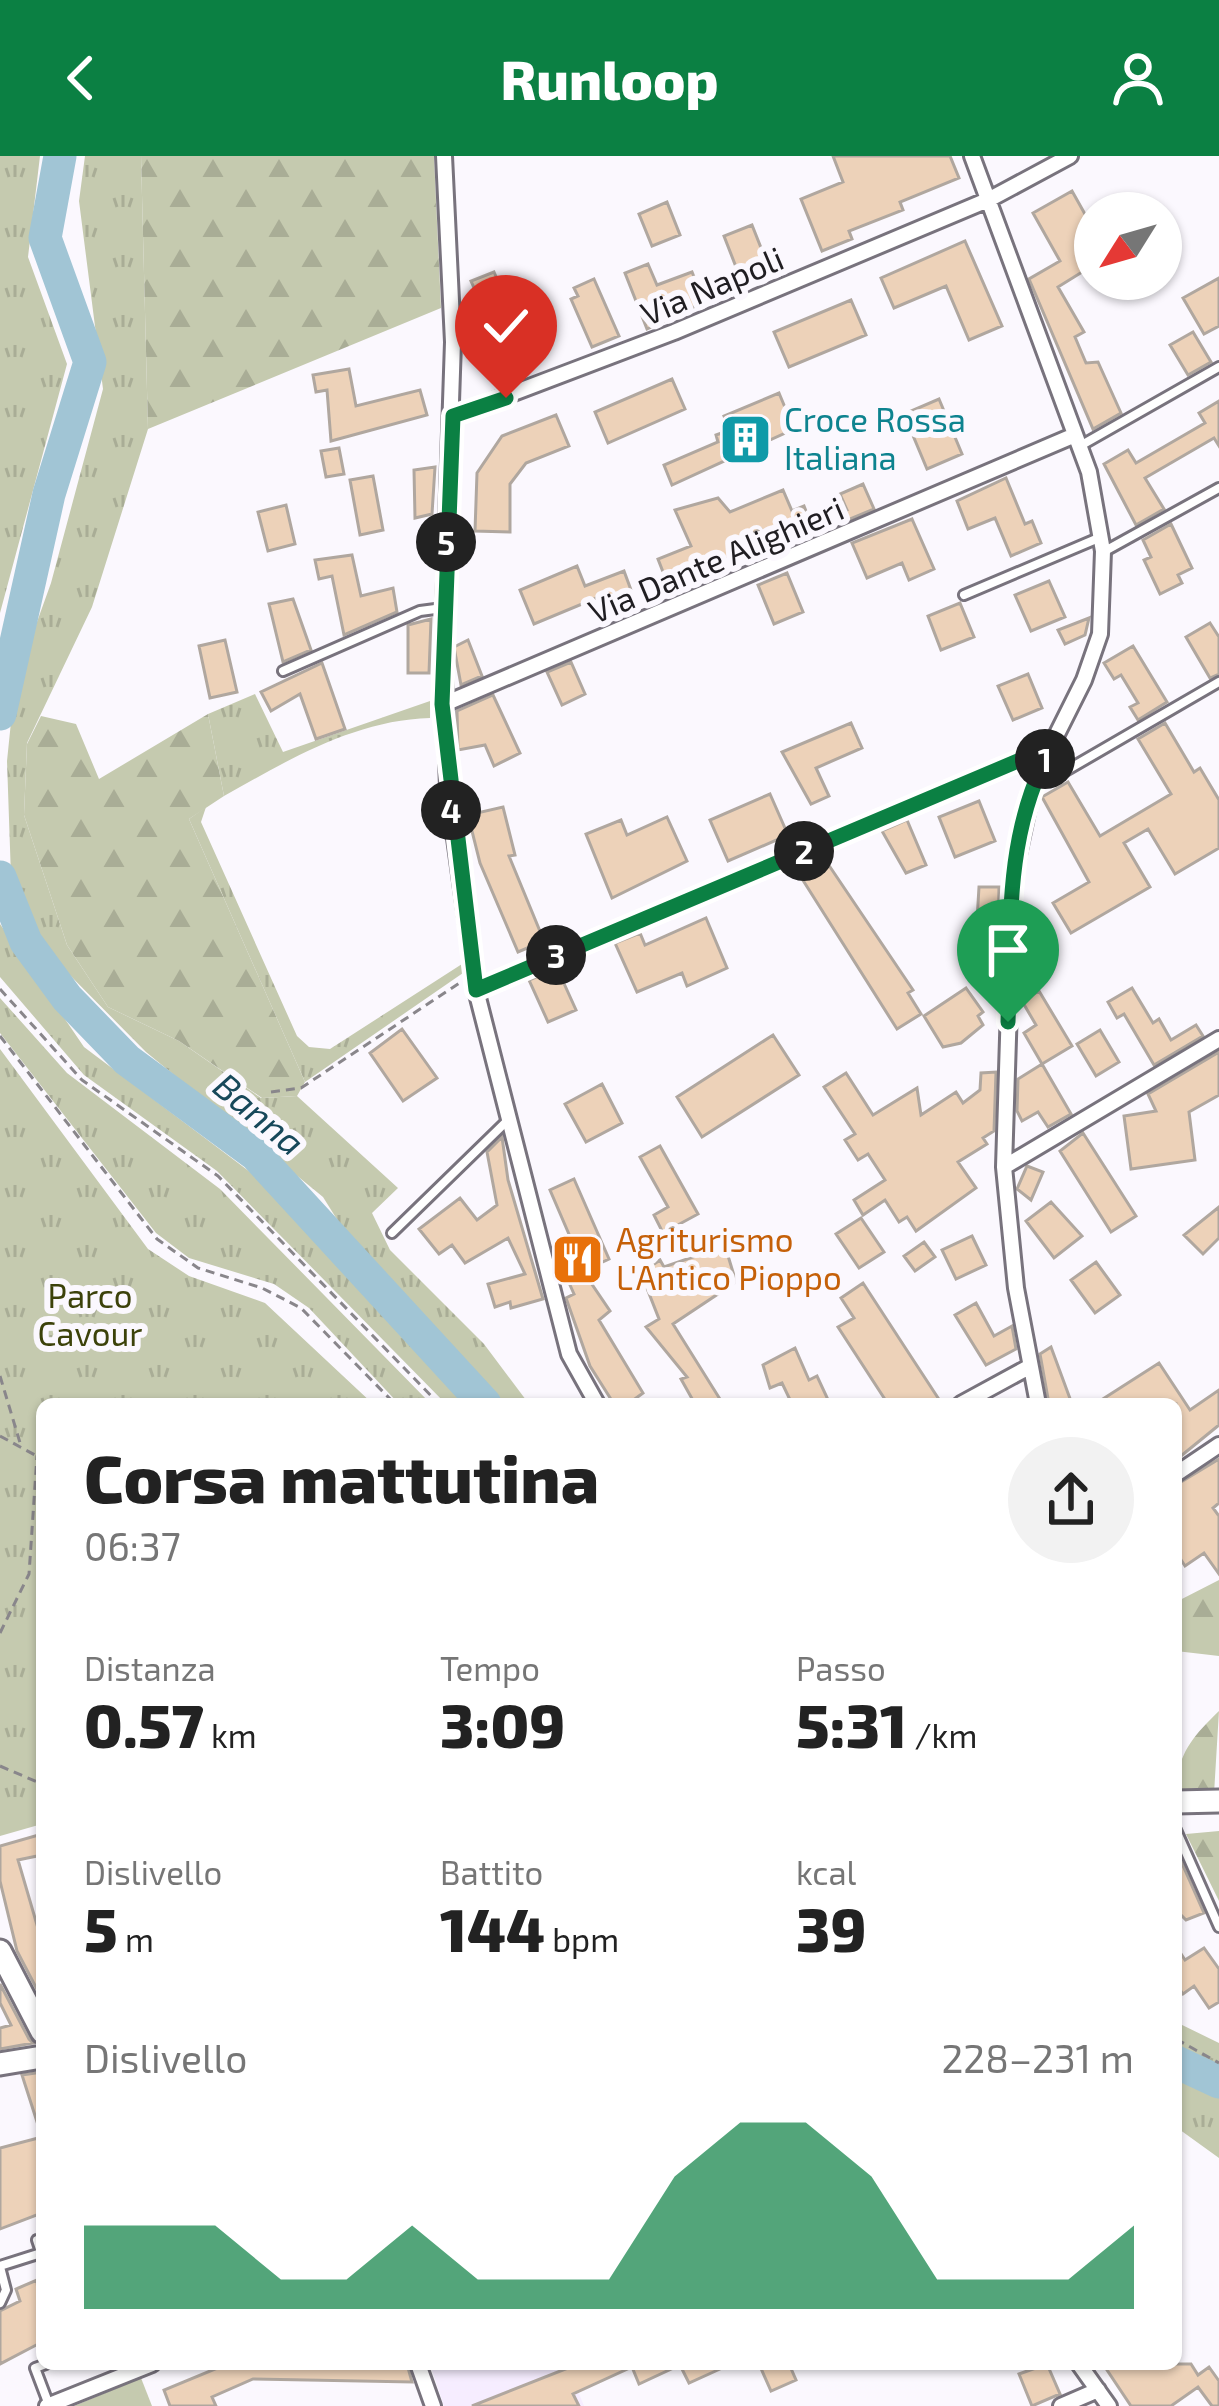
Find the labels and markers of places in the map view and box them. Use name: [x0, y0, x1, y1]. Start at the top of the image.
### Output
pin: [455, 275, 557, 398]
place label: Croce Rossa Italiana: [784, 399, 966, 477]
building icon: Croce Rossa Italiana: [717, 411, 773, 467]
pin: 5: [416, 512, 476, 572]
pin: 1: [1015, 729, 1075, 789]
pin: 4: [421, 780, 481, 840]
pin: 2: [774, 821, 834, 881]
pin: [957, 899, 1059, 1022]
pin: 3: [526, 925, 586, 985]
place label: Agriturismo L'Antico Pioppo: [616, 1219, 842, 1297]
restaurant icon: Agriturismo L'Antico Pioppo: [549, 1231, 605, 1287]

